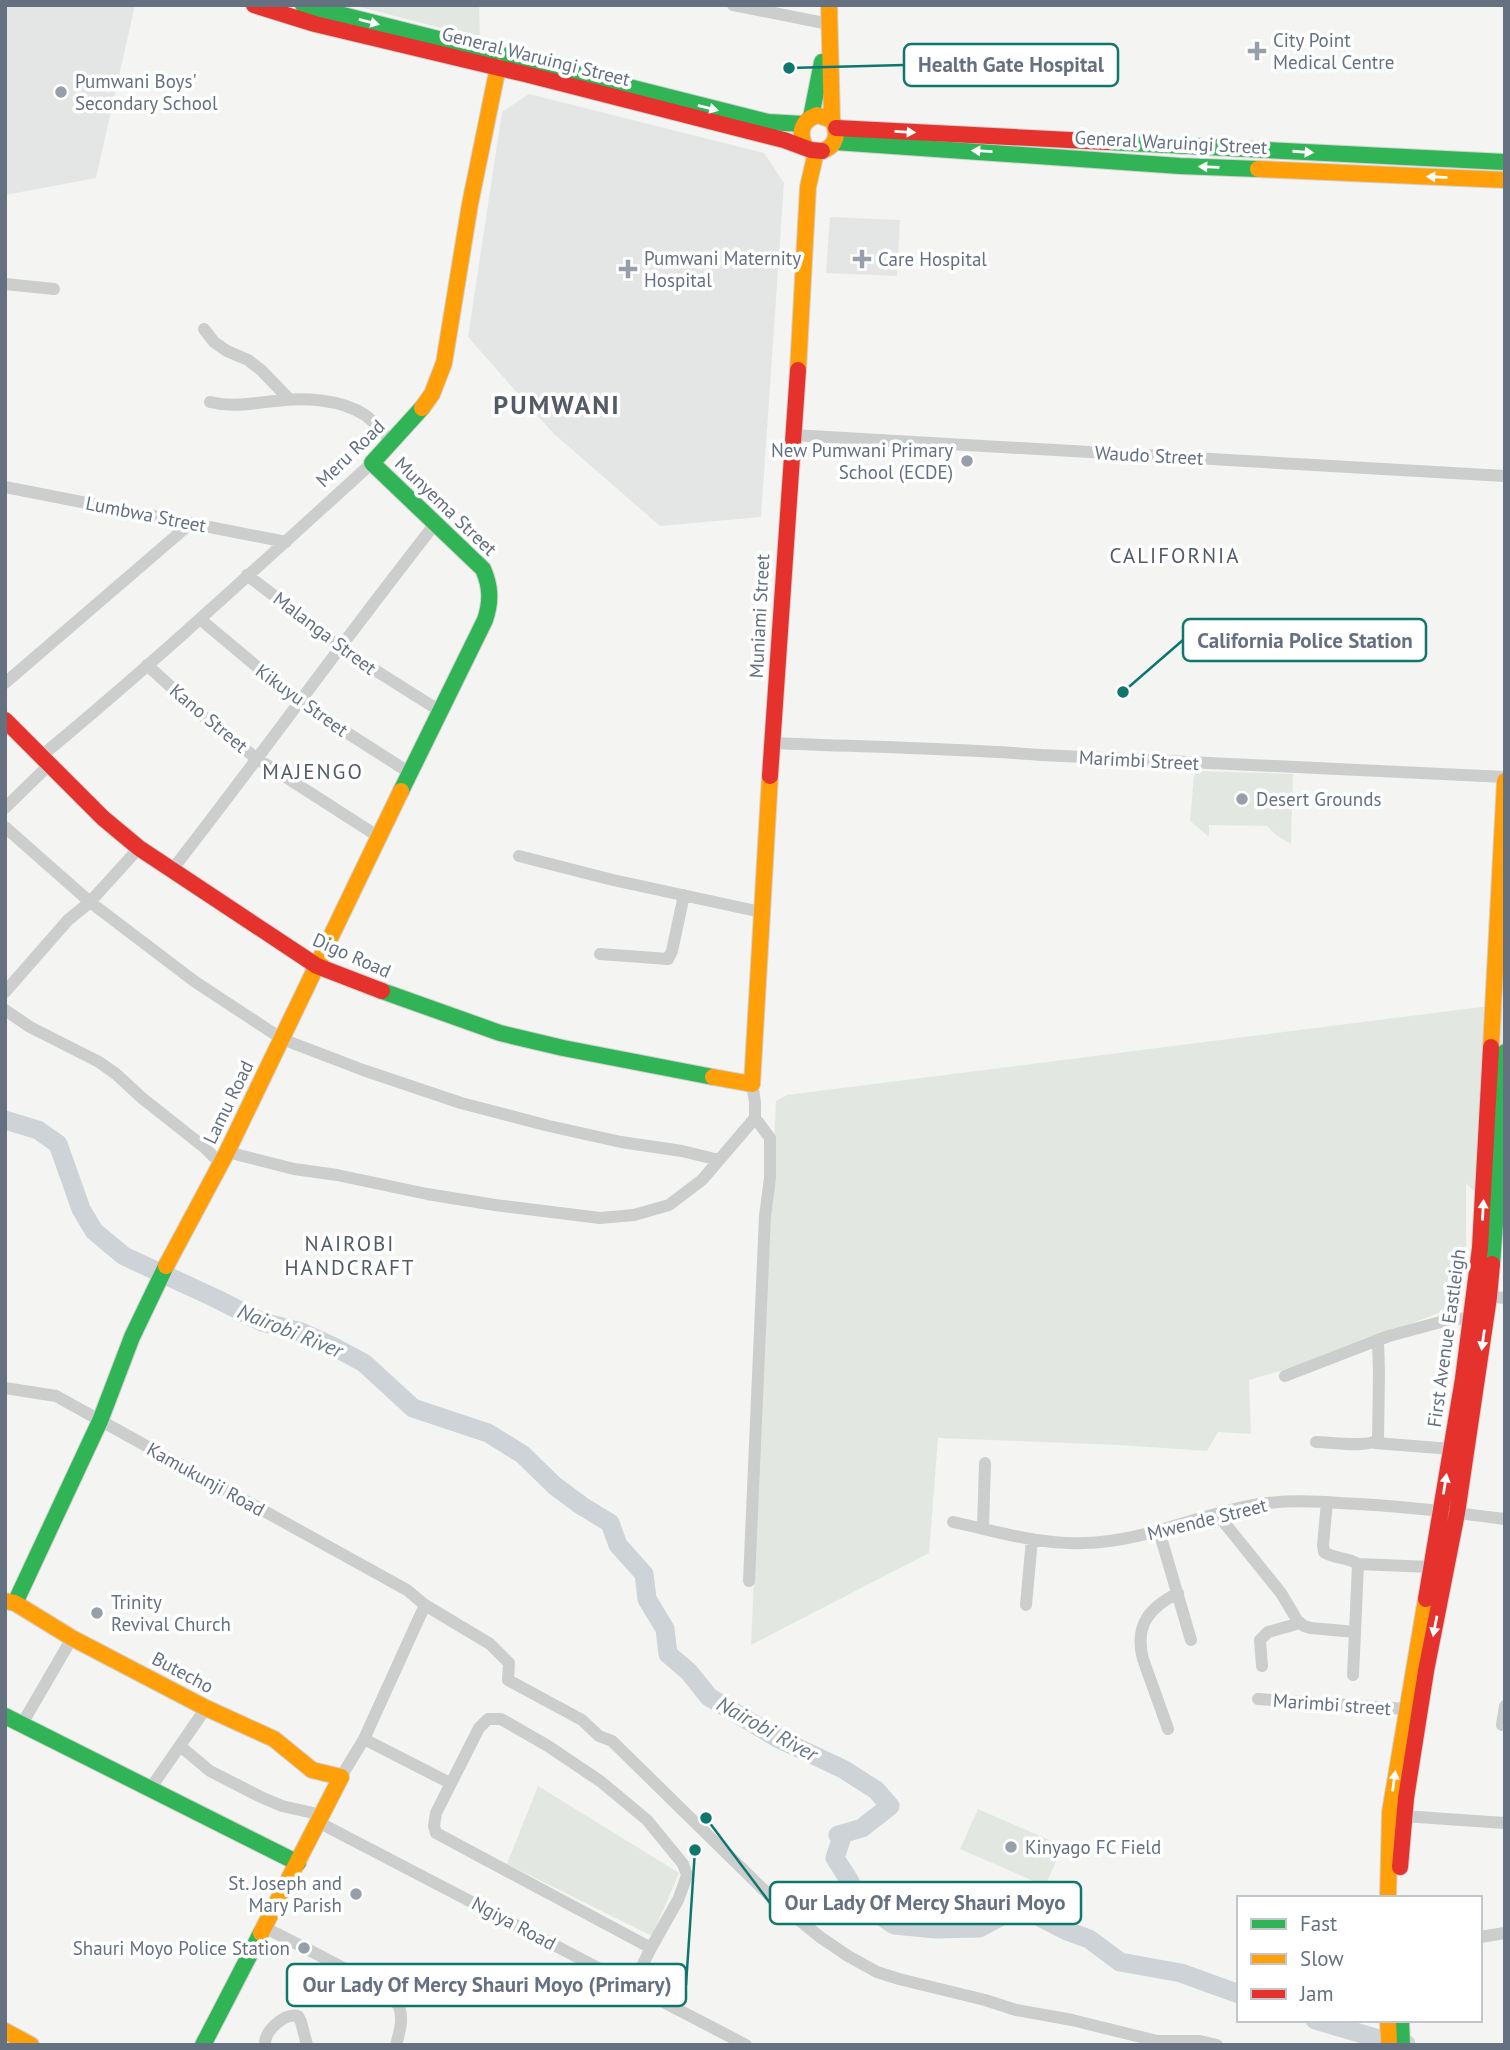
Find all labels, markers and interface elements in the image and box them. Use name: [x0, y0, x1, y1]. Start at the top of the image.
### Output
one-way arrow: [358, 17, 380, 28]
street label: General Waruingi Street: [439, 21, 633, 91]
place label: City Point Medical Centre: [1273, 28, 1394, 74]
marker: City Point Medical Centre: [1247, 41, 1267, 61]
callout: Health Gate Hospital: [904, 44, 1118, 86]
text: Health Gate Hospital: [918, 51, 1105, 78]
place label: Pumwani Boys' Secondary School: [75, 69, 218, 115]
marker: Pumwani Boys' Secondary School: [53, 84, 69, 100]
one-way arrow: [698, 103, 720, 114]
street label: General Waruingi Street: [1074, 125, 1269, 159]
one-way arrow: [894, 127, 916, 138]
one-way arrow: [971, 146, 993, 157]
one-way arrow: [1292, 147, 1314, 158]
one-way arrow: [1198, 161, 1220, 173]
one-way arrow: [1425, 171, 1447, 182]
place label: Pumwani Maternity Hospital: [644, 246, 801, 292]
place label: Care Hospital: [878, 247, 987, 271]
marker: Care Hospital: [852, 249, 872, 269]
marker: Pumwani Maternity Hospital: [618, 259, 638, 279]
district label: PUMWANI: [493, 388, 621, 421]
street label: Meru Road: [310, 414, 390, 492]
place label: New Pumwani Primary School (ECDE): [771, 438, 953, 484]
street label: Waudo Street: [1094, 440, 1204, 470]
street label: Munyema Street: [390, 451, 502, 561]
marker: New Pumwani Primary School (ECDE): [959, 453, 975, 469]
street label: Lumbwa Street: [84, 491, 209, 538]
district label: CALIFORNIA: [1110, 542, 1240, 569]
street label: Muniami Street: [744, 553, 774, 679]
street label: Malanga Street: [269, 586, 382, 680]
callout: California Police Station: [1183, 619, 1426, 661]
text: California Police Station: [1197, 627, 1413, 654]
street label: Kikuyu Street: [251, 658, 353, 742]
street label: Kano Street: [165, 678, 253, 758]
street label: Marimbi Street: [1078, 745, 1200, 775]
district label: MAJENGO: [262, 758, 364, 785]
place label: Desert Grounds: [1256, 787, 1381, 811]
marker: Desert Grounds: [1234, 791, 1250, 807]
street label: Digo Road: [309, 927, 395, 983]
street label: Lamu Road: [198, 1056, 258, 1148]
one-way arrow: [1477, 1199, 1488, 1221]
district label: NAIROBI HANDCRAFT: [284, 1230, 416, 1281]
street label: First Avenue Eastleigh: [1422, 1247, 1470, 1429]
water label: Nairobi River: [234, 1297, 349, 1365]
one-way arrow: [1477, 1329, 1488, 1351]
street label: Kamukunji Road: [143, 1437, 269, 1521]
one-way arrow: [1440, 1473, 1451, 1495]
street label: Mwende Street: [1145, 1492, 1270, 1545]
place label: Trinity Revival Church: [111, 1590, 231, 1636]
marker: Trinity Revival Church: [89, 1605, 105, 1621]
one-way arrow: [1429, 1615, 1440, 1637]
street label: Butecho: [148, 1646, 218, 1698]
street label: Marimbi street: [1272, 1688, 1392, 1720]
water label: Nairobi River: [712, 1690, 824, 1768]
one-way arrow: [1389, 1770, 1400, 1792]
place label: Kinyago FC Field: [1025, 1835, 1161, 1859]
marker: Kinyago FC Field: [1003, 1839, 1019, 1855]
place label: St. Joseph and Mary Parish: [228, 1871, 342, 1917]
callout: Our Lady Of Mercy Shauri Moyo: [770, 1882, 1081, 1924]
marker: St. Joseph and Mary Parish: [348, 1886, 364, 1902]
text: Our Lady Of Mercy Shauri Moyo: [785, 1889, 1065, 1916]
street label: Ngiya Road: [468, 1891, 560, 1955]
legend: [1237, 1896, 1482, 2022]
text: Fast: [1300, 1910, 1337, 1937]
place label: Shauri Moyo Police Station: [73, 1936, 290, 1960]
marker: Shauri Moyo Police Station: [296, 1940, 312, 1956]
text: Slow: [1300, 1945, 1344, 1972]
callout: Our Lady Of Mercy Shauri Moyo (Primary): [287, 1964, 686, 2006]
text: Our Lady Of Mercy Shauri Moyo (Primary): [302, 1971, 672, 1998]
text: Jam: [1299, 1980, 1334, 2007]

